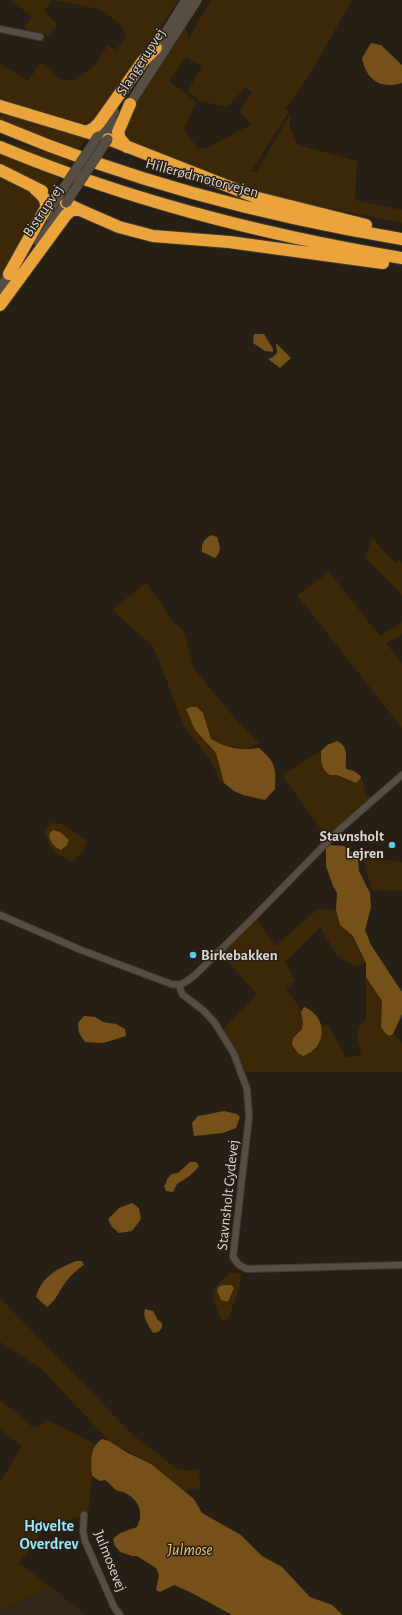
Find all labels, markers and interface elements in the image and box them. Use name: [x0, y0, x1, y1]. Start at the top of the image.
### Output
street label: Slangerupvej: [113, 25, 169, 99]
street label: Hillerødmotorvejen: [144, 154, 260, 202]
street label: Bistrupvej: [19, 182, 67, 240]
place label: Stavnsholt Lejren: [320, 827, 384, 862]
marker: Stavnsholt Lejren: [387, 840, 397, 850]
place label: Birkebakken: [201, 946, 278, 964]
marker: Birkebakken: [188, 950, 198, 960]
street label: Stavnsholt Gydevej: [213, 1139, 243, 1251]
district label: Høvelte Overdrev: [19, 1516, 79, 1554]
street label: Julmosevej: [90, 1528, 130, 1594]
water label: Julmose: [167, 1540, 213, 1560]

